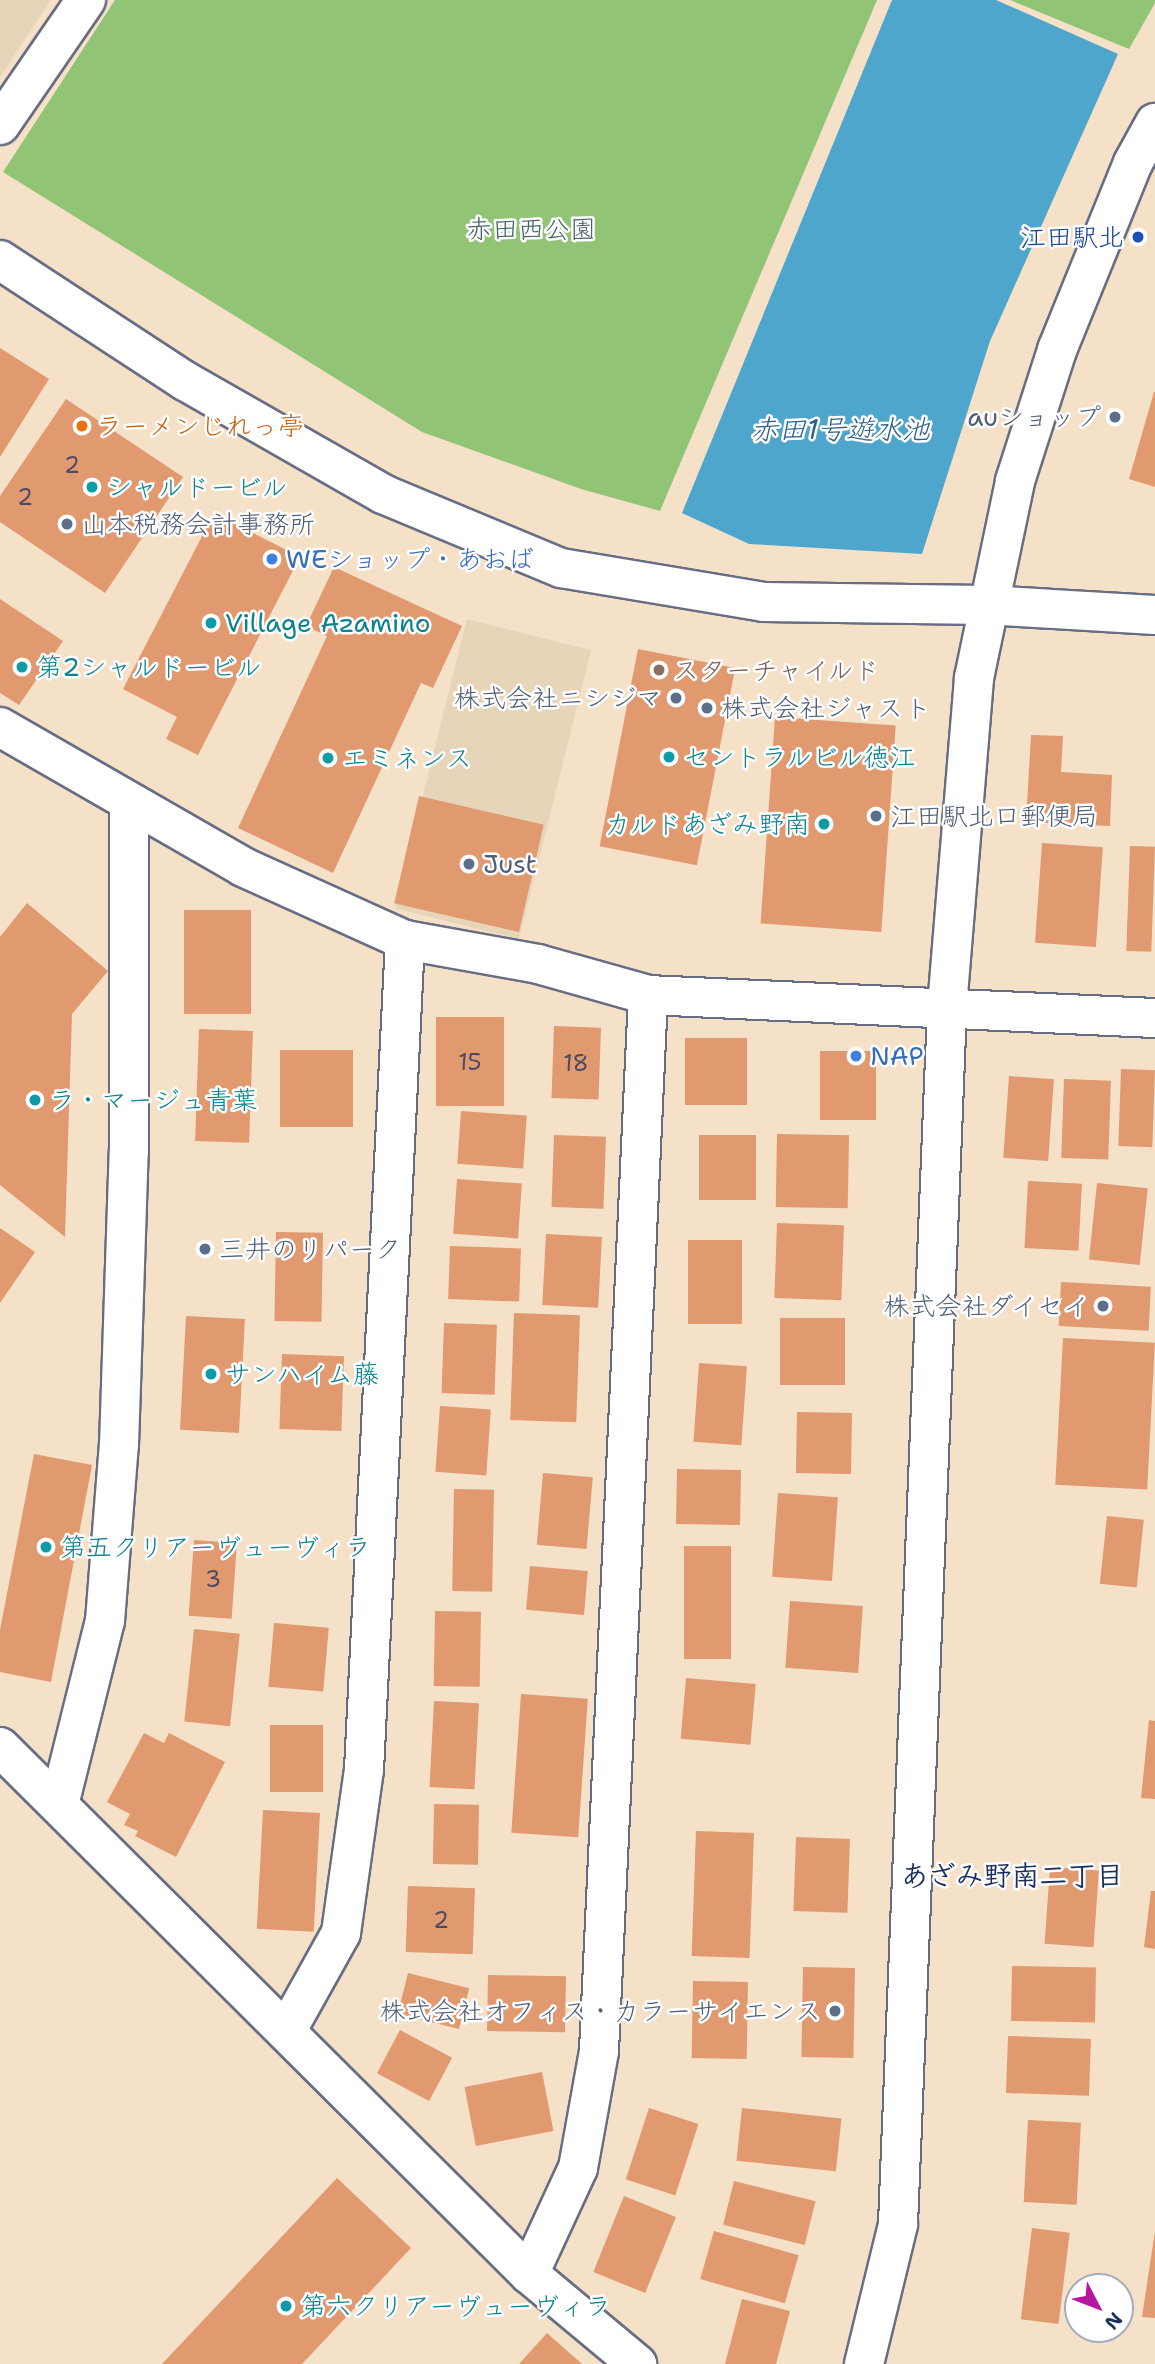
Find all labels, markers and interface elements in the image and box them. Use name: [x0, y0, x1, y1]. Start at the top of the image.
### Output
park label: 赤田西公園: [466, 213, 596, 245]
place label: 江田駅北: [1020, 221, 1124, 253]
marker: 江田駅北: [1130, 229, 1146, 245]
place label: auショップ: [966, 401, 1101, 433]
marker: auショップ: [1107, 409, 1123, 425]
place label: ラーメンじれっ亭: [96, 410, 304, 442]
water label: 赤田1号遊水池: [750, 412, 930, 446]
marker: ラーメンじれっ亭: [74, 418, 90, 434]
house number: 2: [64, 451, 80, 479]
place label: シャルドービル: [106, 471, 288, 503]
marker: シャルドービル: [84, 479, 100, 495]
house number: 2: [17, 483, 33, 511]
place label: 山本税務会計事務所: [81, 508, 315, 540]
marker: 山本税務会計事務所: [59, 516, 75, 532]
place label: WEショップ・あおば: [286, 543, 535, 575]
marker: WEショップ・あおば: [264, 551, 280, 567]
place label: Village Azamino: [225, 607, 430, 639]
marker: Village Azamino: [203, 615, 219, 631]
place label: 第2シャルドービル: [36, 651, 262, 683]
place label: スターチャイルド: [673, 654, 881, 686]
marker: 第2シャルドービル: [14, 659, 30, 675]
marker: スターチャイルド: [651, 662, 667, 678]
place label: 株式会社ニシジマ: [454, 682, 662, 714]
marker: 株式会社ニシジマ: [668, 690, 684, 706]
place label: 株式会社ジャスト: [721, 692, 929, 724]
marker: 株式会社ジャスト: [699, 700, 715, 716]
place label: セントラルビル徳江: [683, 741, 917, 773]
place label: エミネンス: [342, 742, 472, 774]
marker: セントラルビル徳江: [661, 749, 677, 765]
marker: エミネンス: [320, 750, 336, 766]
place label: 江田駅北口郵便局: [890, 800, 1098, 832]
place label: カルドあざみ野南: [602, 808, 810, 840]
marker: 江田駅北口郵便局: [868, 808, 884, 824]
marker: カルドあざみ野南: [816, 816, 832, 832]
place label: Just: [483, 848, 537, 880]
marker: Just: [461, 856, 477, 872]
place label: NAP: [870, 1040, 924, 1072]
house number: 15: [458, 1048, 482, 1076]
marker: NAP: [848, 1048, 864, 1064]
house number: 18: [563, 1049, 589, 1077]
place label: ラ・マージュ青葉: [49, 1084, 257, 1116]
marker: ラ・マージュ青葉: [27, 1092, 43, 1108]
place label: 三井のリパーク: [219, 1233, 401, 1265]
marker: 三井のリパーク: [197, 1241, 213, 1257]
place label: 株式会社ダイセイ: [881, 1290, 1089, 1322]
marker: 株式会社ダイセイ: [1095, 1298, 1111, 1314]
place label: サンハイム藤: [225, 1358, 381, 1390]
marker: サンハイム藤: [203, 1366, 219, 1382]
place label: 第五クリアーヴューヴィラ: [60, 1531, 371, 1563]
marker: 第五クリアーヴューヴィラ: [38, 1539, 54, 1555]
house number: 3: [205, 1565, 221, 1593]
district label: あざみ野南二丁目: [900, 1858, 1124, 1892]
house number: 2: [433, 1906, 449, 1934]
place label: 株式会社オフィス・カラーサイエンス: [379, 1995, 821, 2027]
marker: 株式会社オフィス・カラーサイエンス: [827, 2003, 843, 2019]
north arrow: [1064, 2273, 1134, 2343]
place label: 第六クリアーヴューヴィラ: [300, 2290, 611, 2322]
marker: 第六クリアーヴューヴィラ: [278, 2298, 294, 2314]
text: N: [1099, 2307, 1128, 2335]

